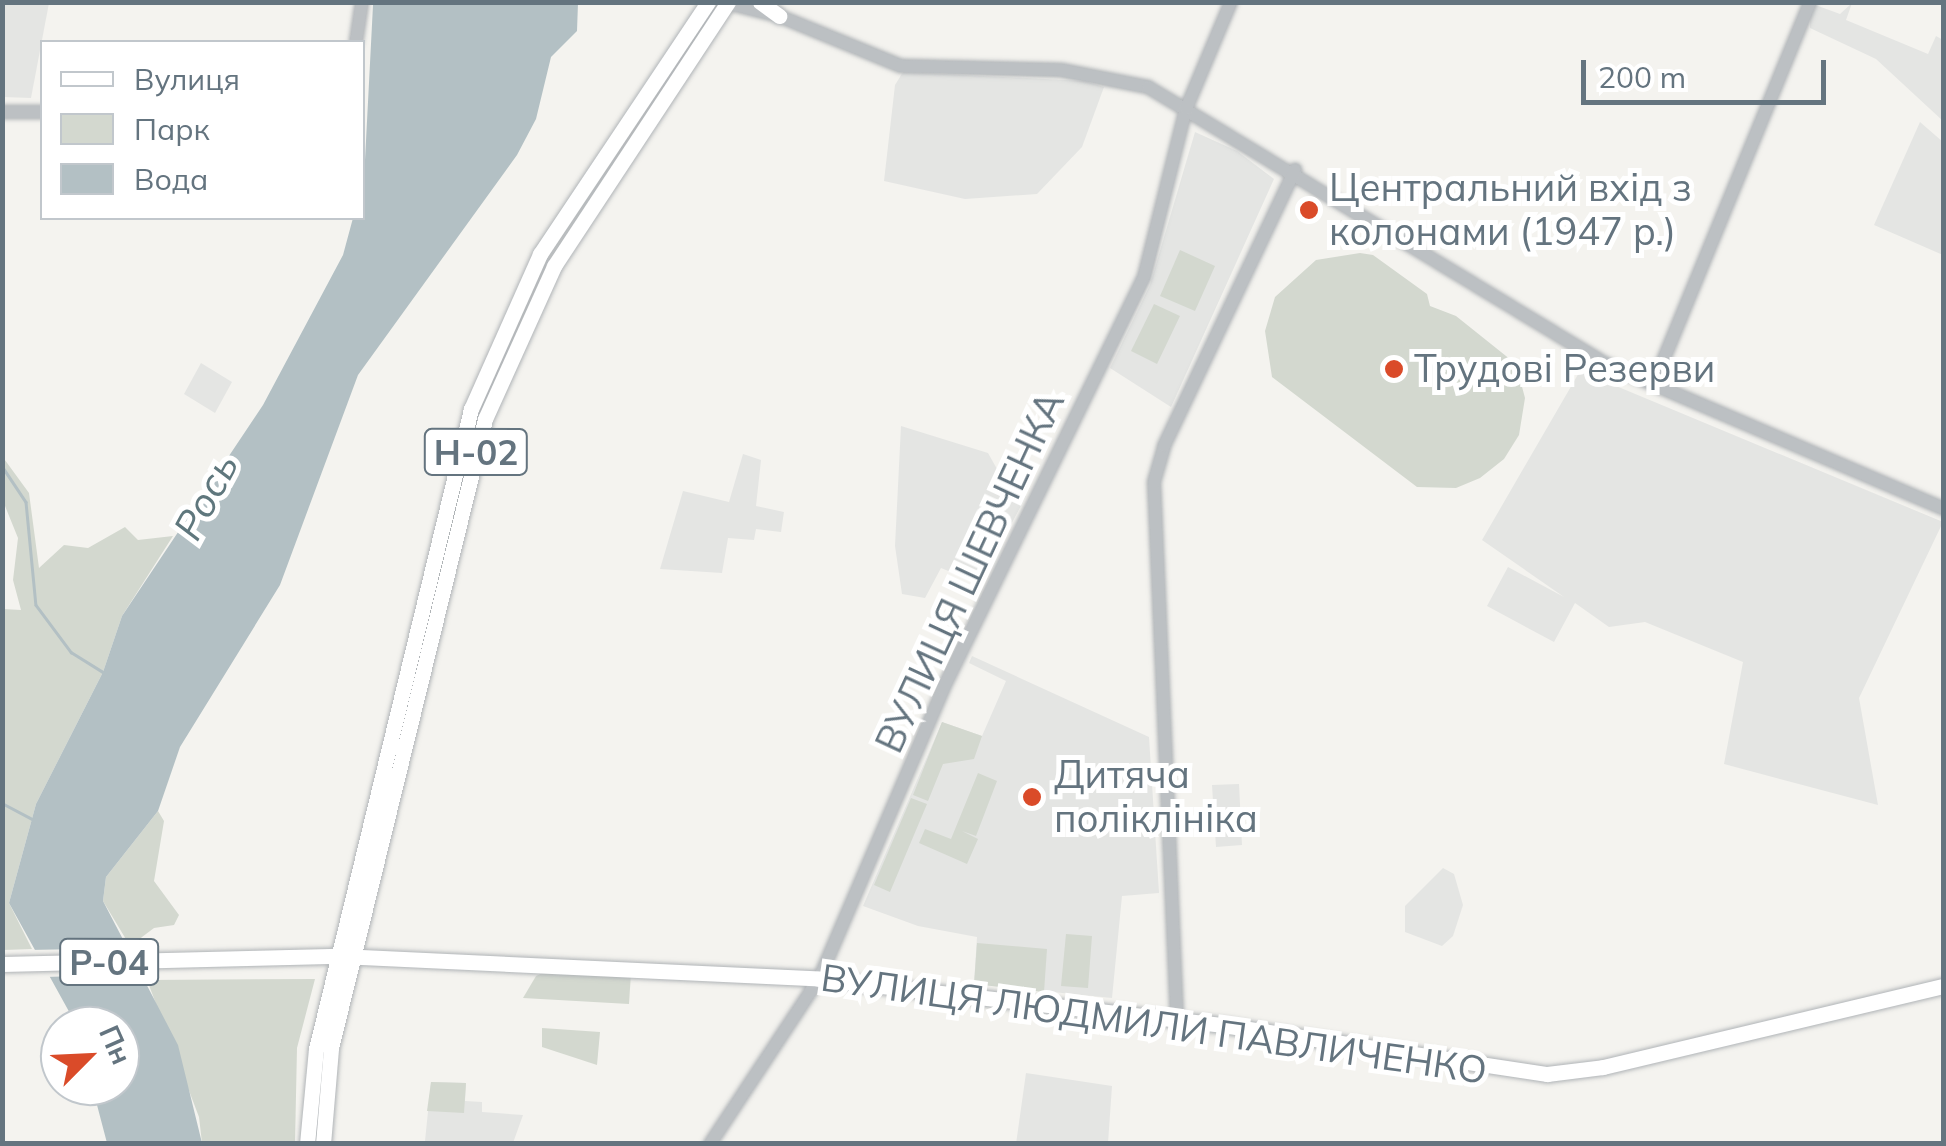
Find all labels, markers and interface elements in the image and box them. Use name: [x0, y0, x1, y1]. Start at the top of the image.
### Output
legend: [40, 40, 365, 220]
scale bar: [1586, 40, 1831, 102]
text: 200 m: [1598, 58, 1686, 96]
text: Вулиця: [134, 60, 240, 98]
text: Парк: [134, 110, 210, 148]
text: Вода: [134, 160, 208, 198]
place label: Центральний вхід з колонами (1947 р.): [1329, 165, 1692, 254]
marker: Центральний вхід з колонами (1947 р.): [1298, 199, 1320, 221]
place label: Трудові Резерви: [1414, 346, 1715, 392]
marker: Трудові Резерви: [1383, 358, 1405, 380]
street label: ВУЛИЦЯ ШЕВЧЕНКА: [866, 384, 1074, 760]
road number: Н-02: [424, 422, 528, 482]
water label: Рось: [162, 445, 248, 547]
place label: Дитяча поліклініка: [1054, 752, 1258, 842]
marker: Дитяча поліклініка: [1019, 784, 1045, 810]
road number: Р-04: [59, 932, 159, 992]
street label: ВУЛИЦЯ ЛЮДМИЛИ ПАВЛИЧЕНКО: [818, 955, 1490, 1093]
north arrow: [40, 1006, 140, 1106]
text: Пн: [92, 1020, 140, 1069]

